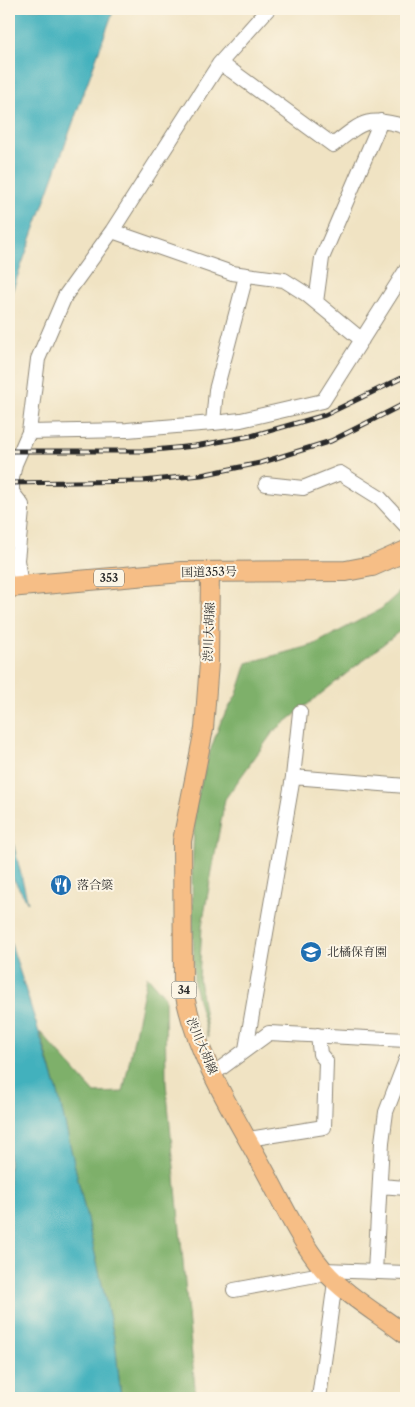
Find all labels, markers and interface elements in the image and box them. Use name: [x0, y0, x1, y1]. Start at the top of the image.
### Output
street label: 国道353号: [181, 564, 237, 579]
road number: 353: [94, 570, 124, 586]
street label: 渋川大胡線: [200, 602, 217, 662]
restaurant icon: 落合簗: [49, 873, 73, 897]
place label: 落合簗: [77, 877, 113, 892]
school or university icon: 北橘保育園: [299, 940, 323, 964]
place label: 北橘保育園: [327, 944, 387, 959]
road number: 34: [172, 982, 196, 998]
street label: 渋川大胡線: [184, 1015, 221, 1076]

